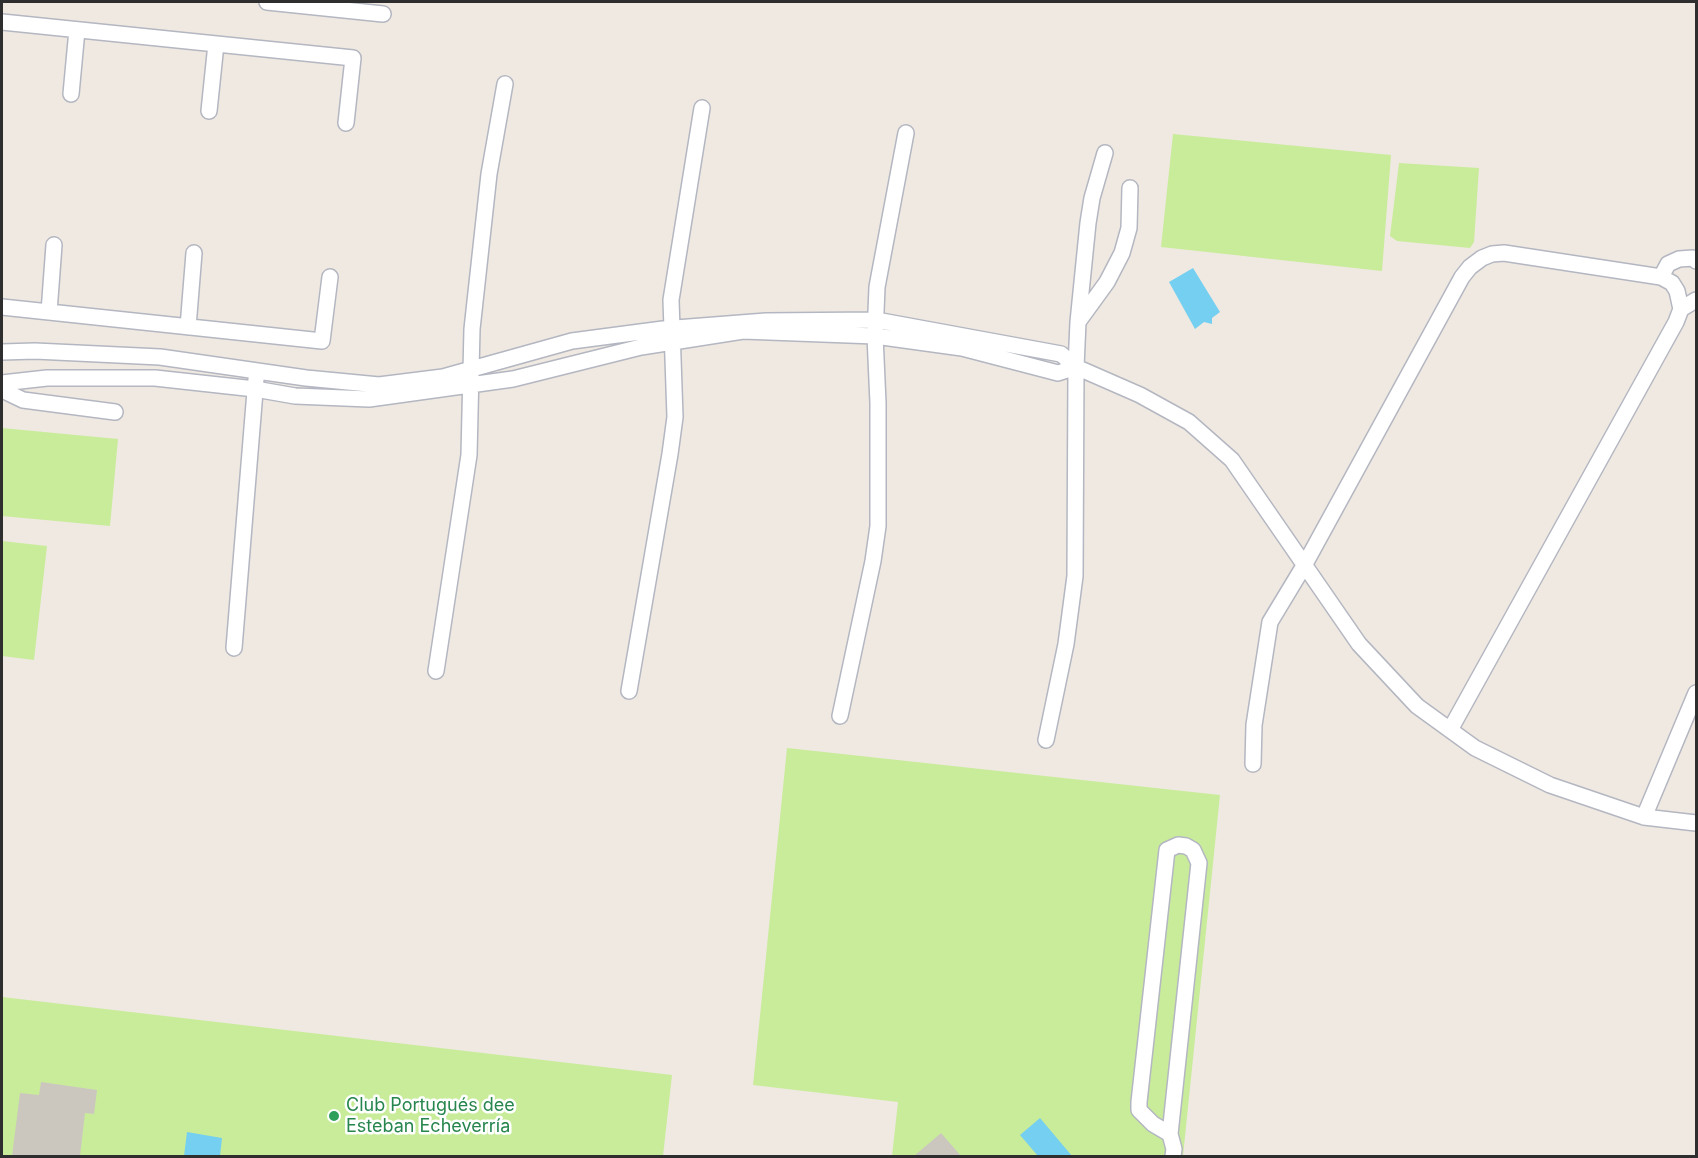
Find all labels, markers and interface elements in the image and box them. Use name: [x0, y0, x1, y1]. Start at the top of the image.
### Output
place label: Club Portugués dee Esteban Echeverría: [346, 1095, 515, 1138]
marker: Club Portugués dee Esteban Echeverría: [327, 1109, 341, 1123]

